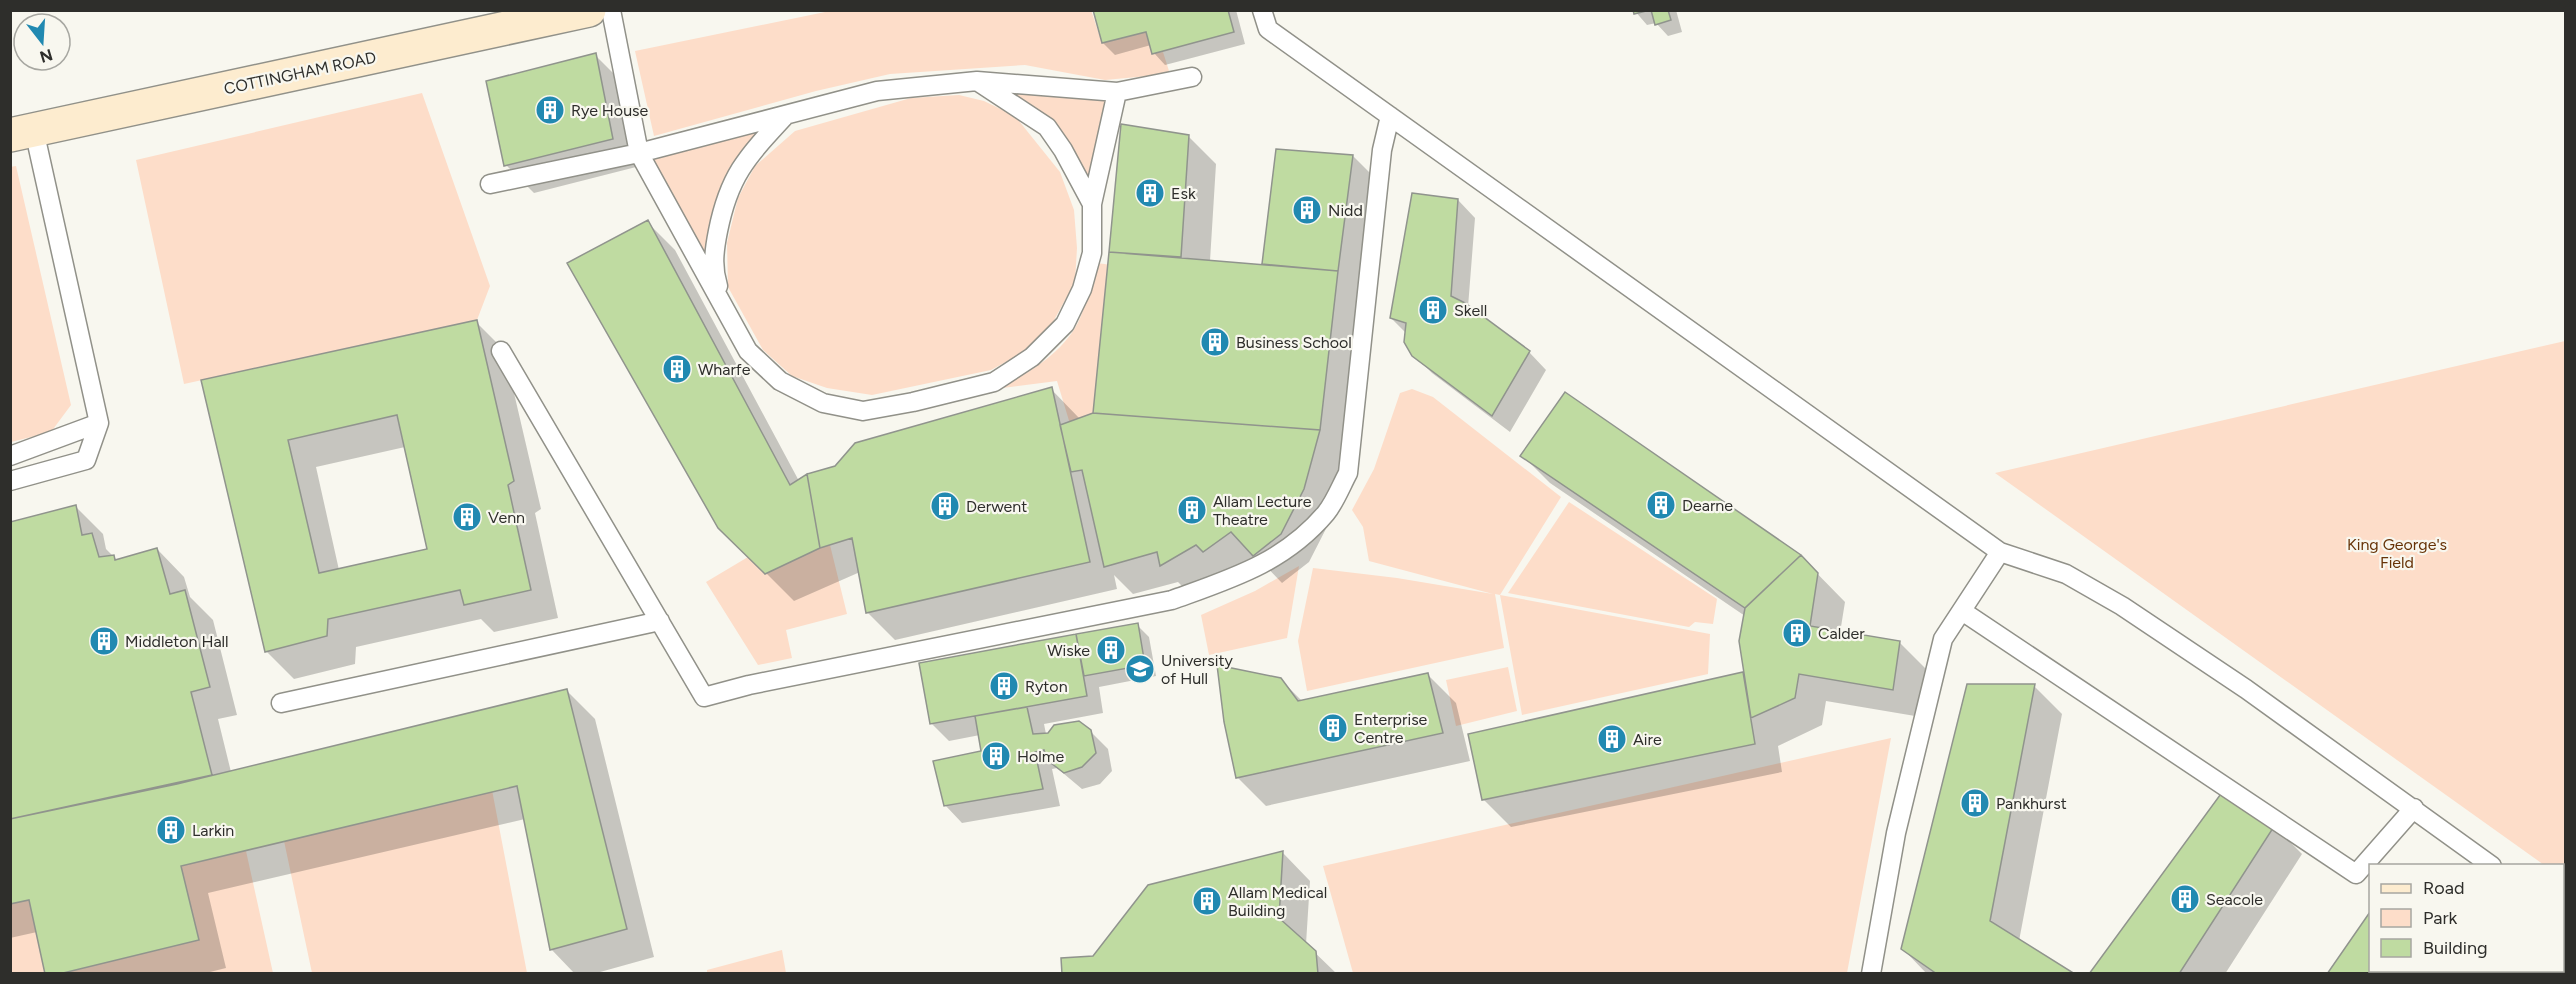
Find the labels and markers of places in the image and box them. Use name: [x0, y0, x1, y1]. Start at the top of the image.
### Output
building icon: Rye House: [534, 94, 566, 126]
place label: Rye House: [571, 101, 649, 120]
building icon: Esk: [1134, 177, 1166, 209]
place label: Esk: [1171, 184, 1196, 203]
building icon: Nidd: [1291, 194, 1323, 226]
place label: Nidd: [1328, 201, 1363, 220]
building icon: Skell: [1417, 294, 1449, 326]
place label: Skell: [1454, 301, 1487, 320]
building icon: Business School: [1199, 326, 1231, 358]
place label: Business School: [1236, 333, 1352, 352]
building icon: Wharfe: [661, 353, 693, 385]
place label: Wharfe: [698, 360, 751, 379]
building icon: Dearne: [1645, 489, 1677, 521]
building icon: Derwent: [929, 490, 961, 522]
place label: Allam Lecture Theatre: [1213, 492, 1312, 529]
building icon: Allam Lecture Theatre: [1176, 494, 1208, 526]
place label: Dearne: [1682, 496, 1733, 515]
place label: Derwent: [966, 497, 1027, 516]
building icon: Venn: [451, 501, 483, 533]
place label: Venn: [488, 508, 525, 527]
building icon: Calder: [1781, 617, 1813, 649]
place label: Calder: [1818, 624, 1865, 643]
building icon: Middleton Hall: [88, 625, 120, 657]
place label: Middleton Hall: [125, 632, 229, 651]
building icon: Wiske: [1095, 634, 1127, 666]
place label: Wiske: [1047, 641, 1090, 660]
place label: University of Hull: [1161, 651, 1233, 688]
school or university icon: University of Hull: [1124, 653, 1156, 685]
building icon: Ryton: [988, 670, 1020, 702]
place label: Ryton: [1025, 677, 1068, 696]
place label: Enterprise Centre: [1354, 710, 1428, 747]
building icon: Enterprise Centre: [1317, 712, 1349, 744]
building icon: Aire: [1596, 723, 1628, 755]
place label: Aire: [1633, 730, 1662, 749]
building icon: Holme: [980, 740, 1012, 772]
place label: Holme: [1017, 747, 1064, 766]
building icon: Pankhurst: [1959, 787, 1991, 819]
place label: Pankhurst: [1996, 794, 2067, 813]
building icon: Larkin: [155, 814, 187, 846]
place label: Larkin: [192, 821, 234, 840]
place label: Allam Medical Building: [1228, 883, 1327, 920]
building icon: Seacole: [2169, 883, 2201, 915]
building icon: Allam Medical Building: [1191, 885, 1223, 917]
place label: Seacole: [2206, 890, 2263, 909]

